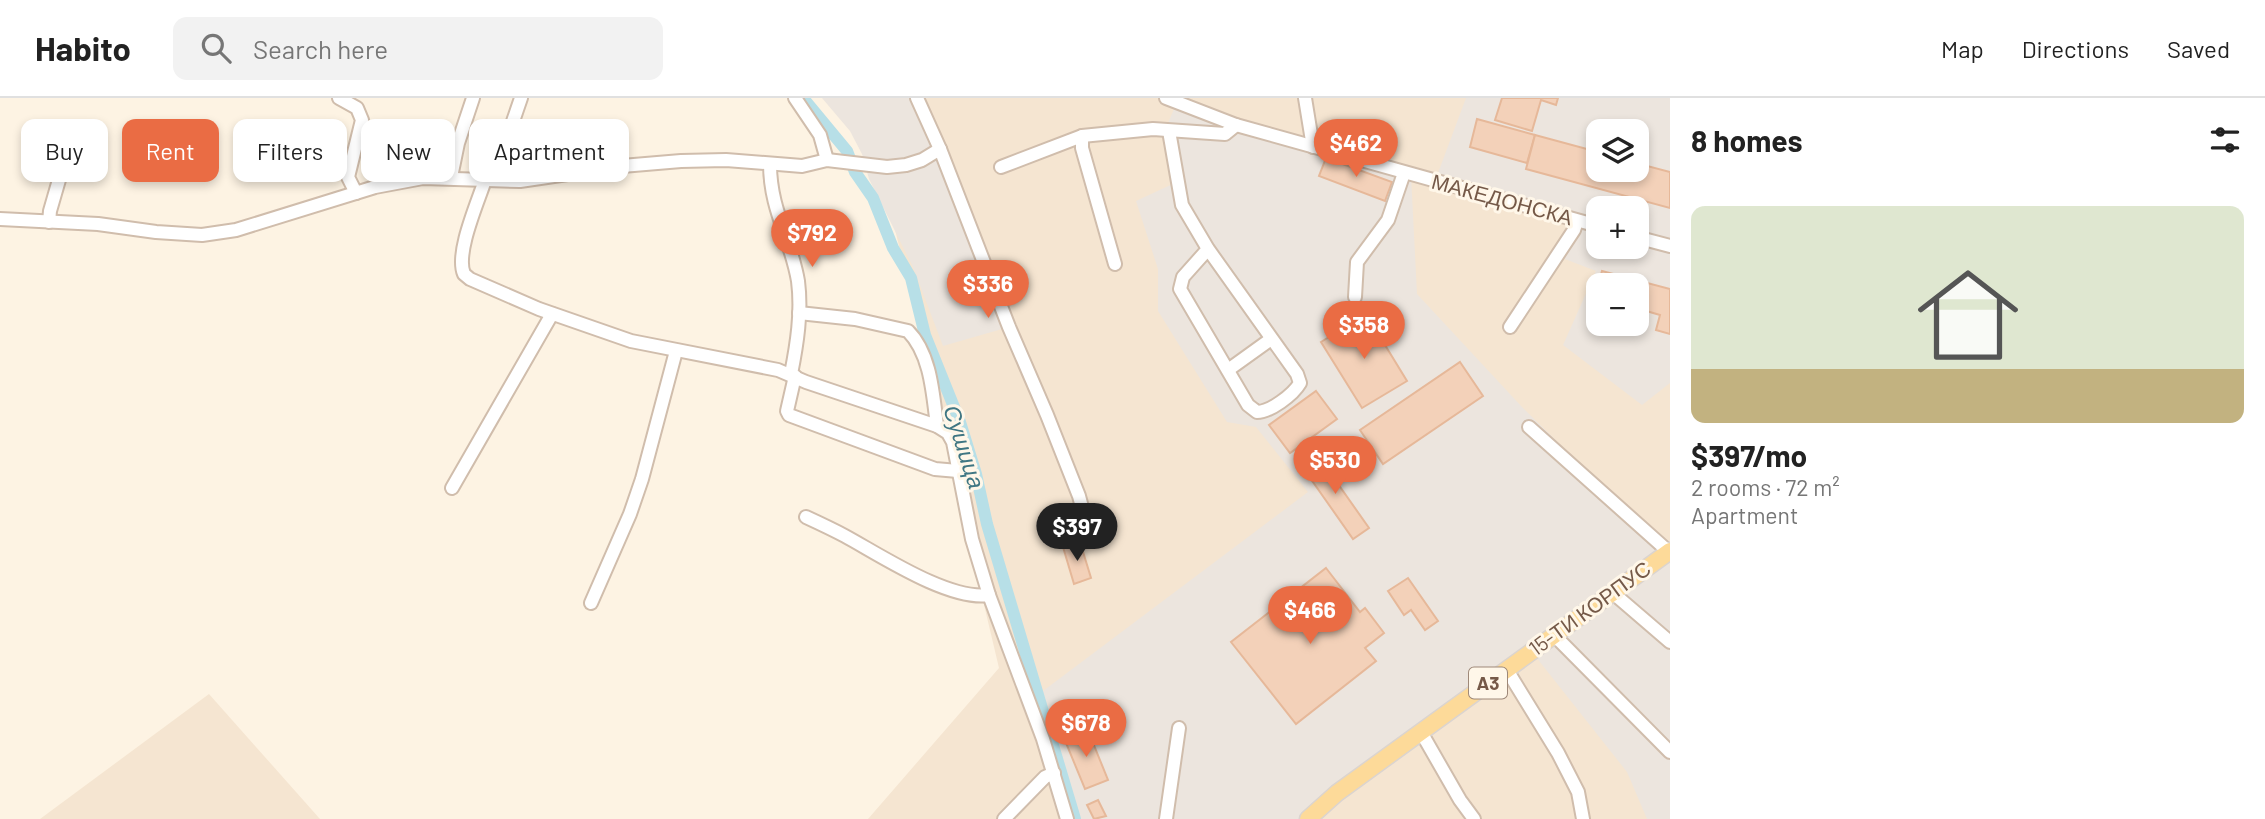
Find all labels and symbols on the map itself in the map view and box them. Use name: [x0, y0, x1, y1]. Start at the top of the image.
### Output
pin: $462: [1315, 120, 1397, 179]
street label: МАКЕДОНСКА: [1429, 168, 1576, 229]
pin: $792: [771, 209, 853, 269]
pin: $336: [947, 260, 1029, 320]
pin: $358: [1323, 302, 1405, 361]
water label: Сушица: [938, 401, 992, 492]
pin: $530: [1294, 436, 1376, 496]
pin: $397: [1036, 504, 1118, 563]
street label: 15-ТИ КОРПУС: [1523, 555, 1655, 660]
pin: $466: [1269, 587, 1351, 646]
road number: A3: [1469, 668, 1507, 698]
pin: $678: [1045, 700, 1127, 759]

